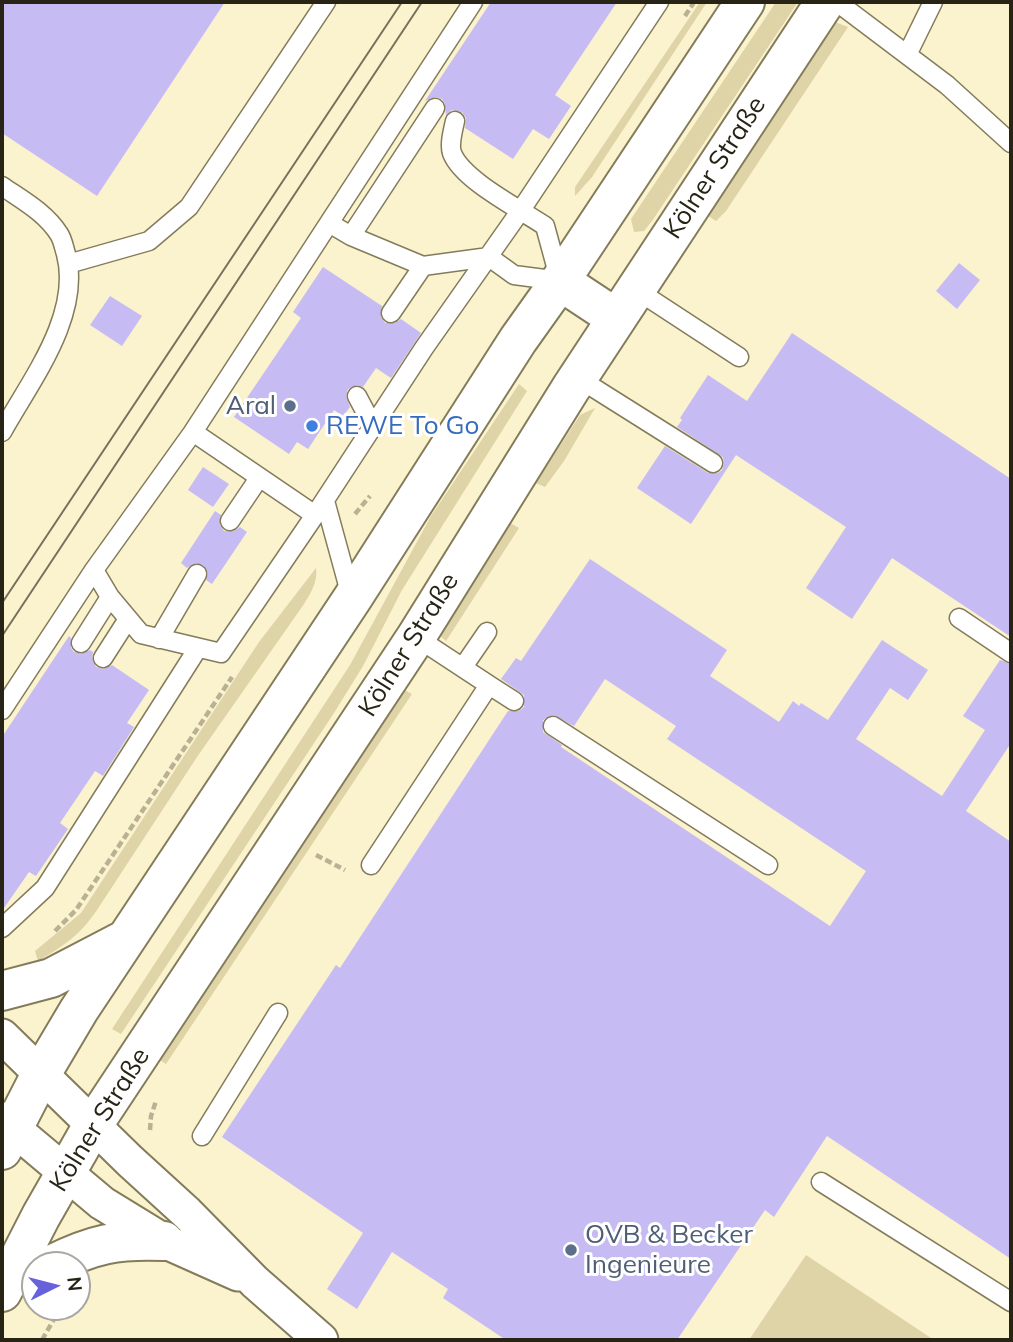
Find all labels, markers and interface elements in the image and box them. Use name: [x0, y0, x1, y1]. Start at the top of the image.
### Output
street label: Kölner Straße: [657, 91, 773, 245]
place label: Aral: [226, 390, 276, 422]
marker: Aral: [282, 398, 298, 414]
place label: REWE To Go: [326, 410, 479, 442]
marker: REWE To Go: [304, 418, 320, 434]
street label: Kölner Straße: [352, 567, 466, 723]
street label: Kölner Straße: [43, 1042, 157, 1198]
place label: OVB & Becker Ingenieure: [585, 1219, 753, 1280]
marker: OVB & Becker Ingenieure: [563, 1242, 579, 1258]
north arrow: [21, 1251, 91, 1321]
text: N: [62, 1276, 88, 1292]

